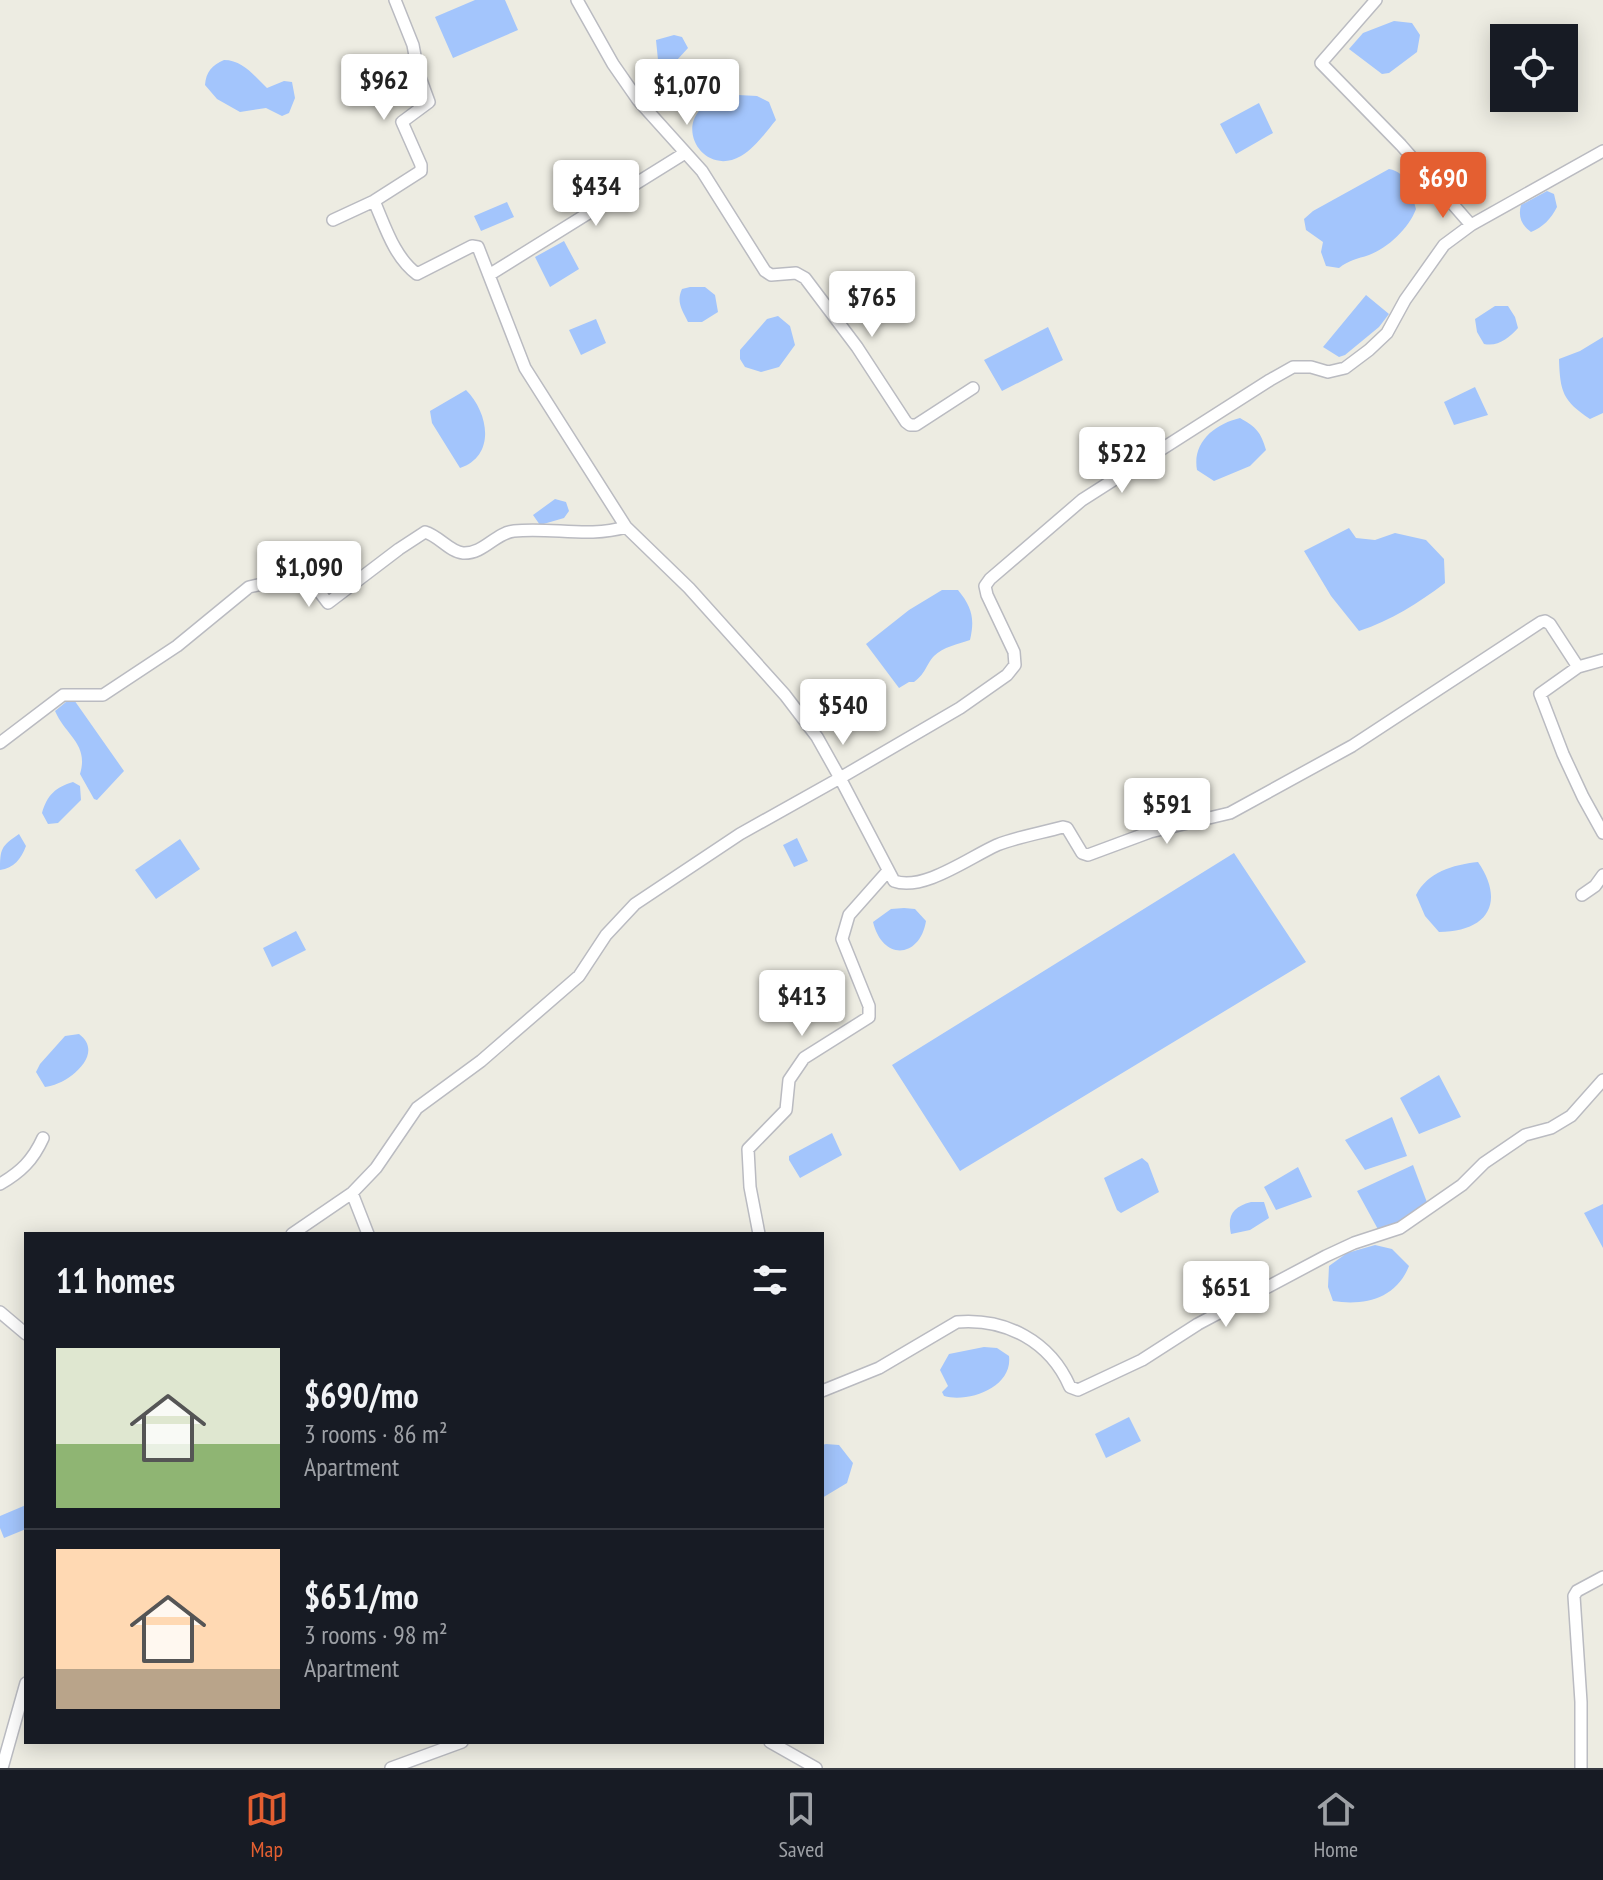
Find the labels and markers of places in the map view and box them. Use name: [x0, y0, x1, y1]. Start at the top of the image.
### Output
pin: $962: [337, 54, 431, 122]
pin: $1,070: [622, 59, 752, 127]
pin: $690: [1396, 152, 1490, 220]
pin: $434: [549, 160, 643, 228]
pin: $765: [825, 271, 919, 339]
pin: $522: [1075, 427, 1169, 495]
pin: $1,090: [244, 541, 374, 609]
pin: $540: [796, 679, 890, 747]
pin: $591: [1120, 778, 1214, 846]
pin: $413: [755, 970, 849, 1038]
pin: $651: [1179, 1261, 1273, 1329]

